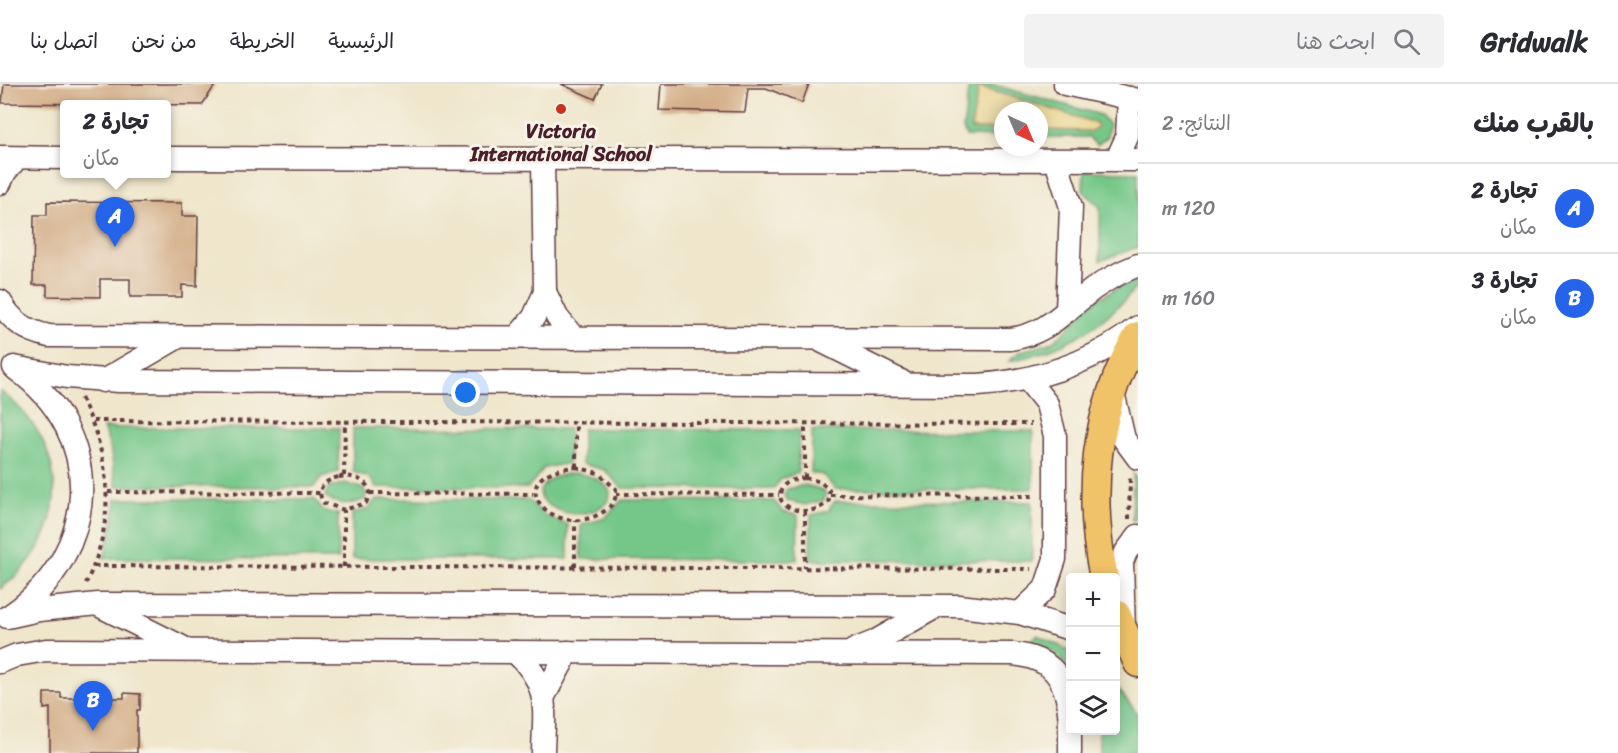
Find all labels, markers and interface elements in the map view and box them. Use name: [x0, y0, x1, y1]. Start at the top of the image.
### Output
search box: [1024, 14, 1444, 68]
text: Gridwalk: [1480, 17, 1588, 66]
text: اتصل بنا: [30, 22, 98, 60]
text: من نحن: [131, 22, 197, 60]
text: الخريطة: [230, 22, 295, 60]
text: الرئيسية: [328, 22, 394, 60]
text: ابحث هنا: [1296, 22, 1375, 61]
icon: search: [1390, 25, 1423, 58]
popup: [60, 100, 171, 178]
text: بالقرب منك: [1473, 100, 1594, 146]
text: تجارة 2: [83, 102, 148, 141]
marker: Victoria International School: [554, 102, 568, 116]
north arrow: [994, 102, 1048, 156]
text: النتائج: 2: [1162, 106, 1231, 141]
place label: Victoria International School: [469, 114, 653, 172]
text: مكان: [83, 141, 120, 176]
text: تجارة 2: [1471, 171, 1537, 210]
text: 120 m: [1162, 191, 1215, 226]
text: A: [1568, 191, 1581, 226]
pin: A: [96, 198, 134, 247]
text: مكان: [1500, 210, 1537, 245]
text: تجارة 3: [1472, 261, 1537, 300]
text: 160 m: [1162, 281, 1215, 316]
text: B: [1568, 281, 1581, 316]
text: مكان: [1500, 300, 1537, 335]
your location: [451, 378, 480, 407]
map controls: [1066, 573, 1120, 735]
button: +: [1066, 573, 1120, 627]
button: −: [1066, 627, 1120, 681]
button: layers: [1066, 681, 1120, 735]
pin: B: [74, 682, 112, 731]

